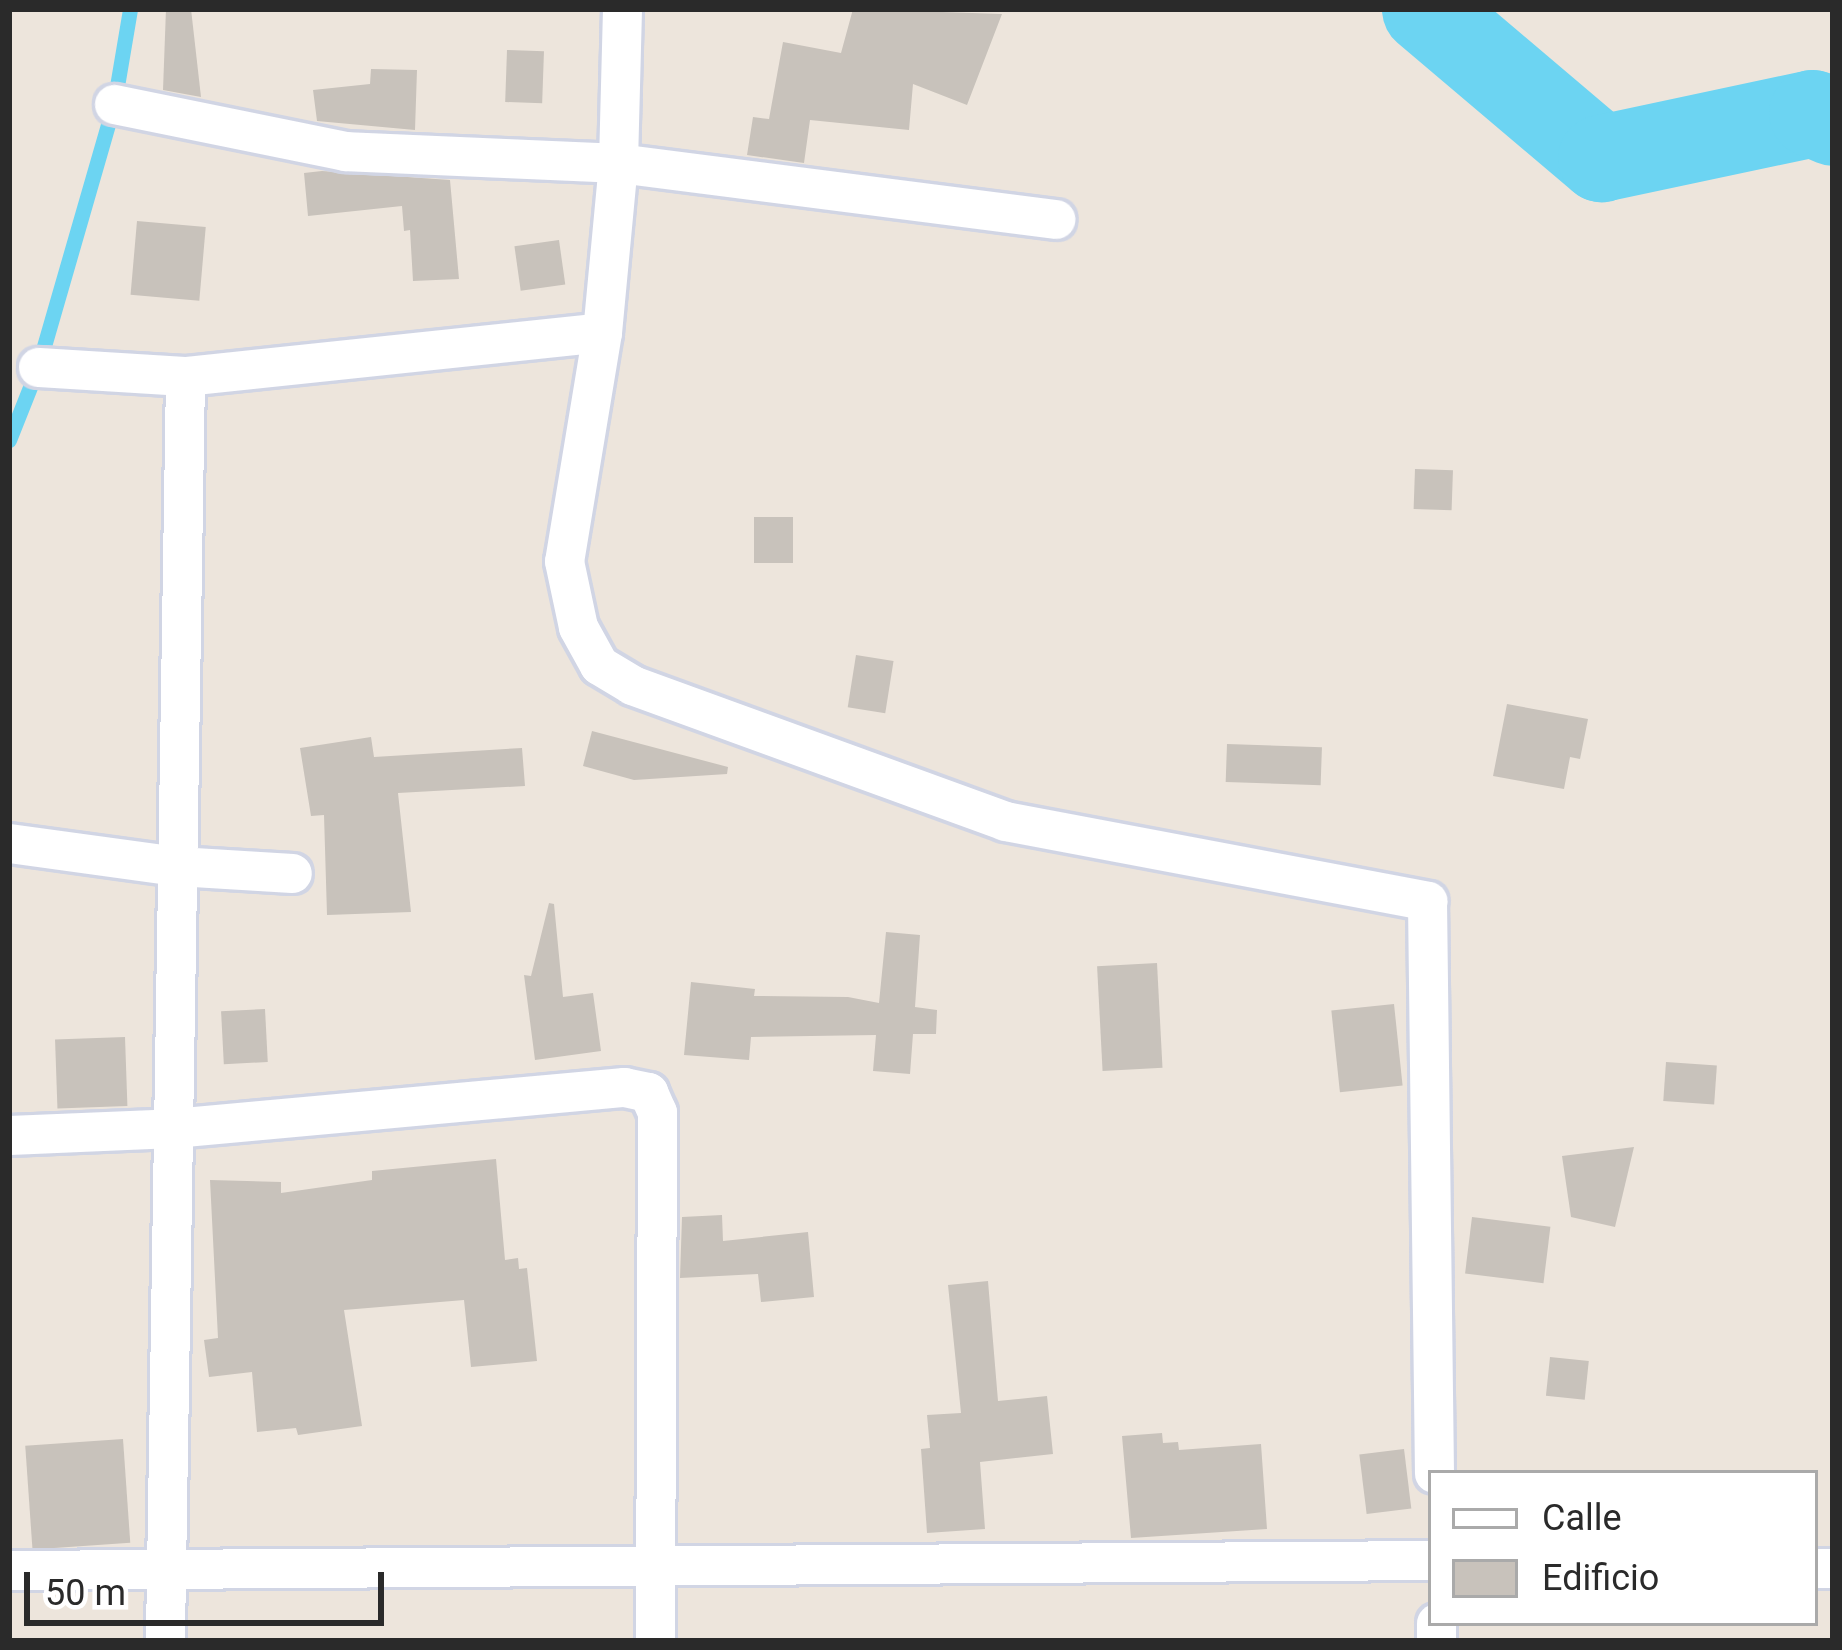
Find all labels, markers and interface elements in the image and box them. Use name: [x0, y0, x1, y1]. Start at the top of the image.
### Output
legend: [1428, 1470, 1818, 1626]
text: Calle: [1542, 1497, 1622, 1539]
scale bar: [30, 1548, 390, 1622]
text: Edificio: [1542, 1557, 1659, 1599]
text: 50 m: [45, 1572, 126, 1614]

